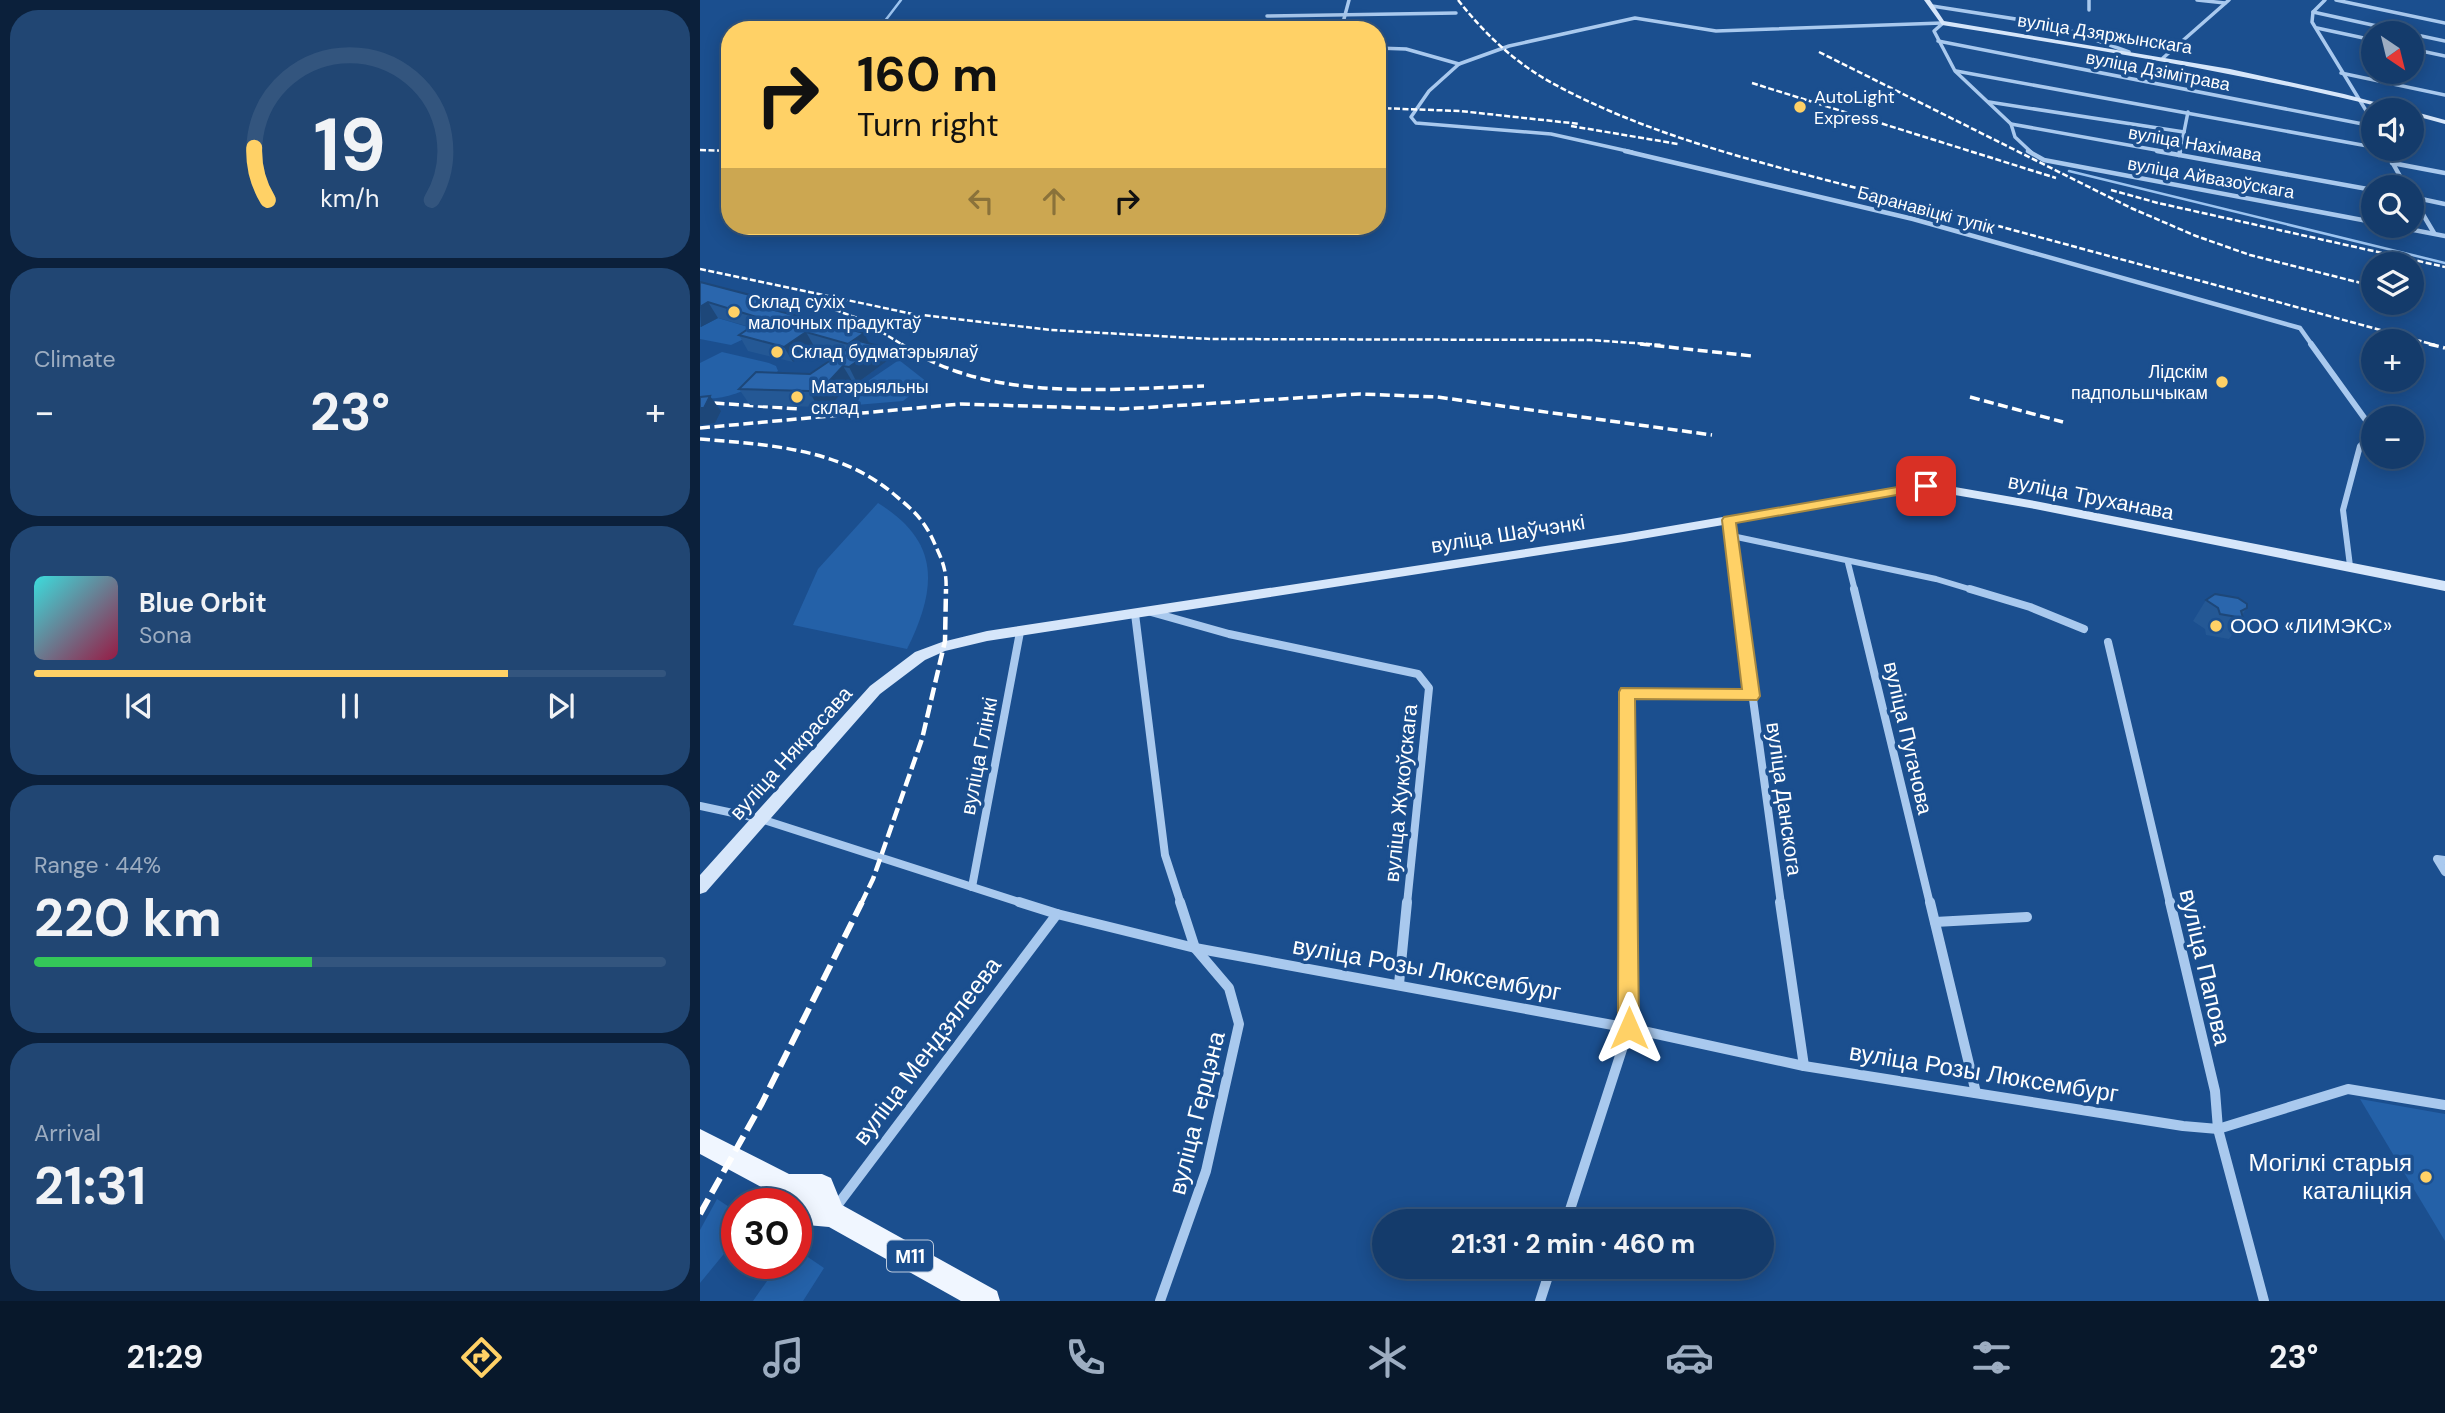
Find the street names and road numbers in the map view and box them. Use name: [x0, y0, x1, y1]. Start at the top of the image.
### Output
street label: вуліца Дзяржынскага: [2016, 8, 2195, 60]
street label: вуліца Дзімітрава: [2084, 45, 2233, 97]
street label: вуліца Нахімава: [2126, 120, 2265, 168]
street label: вуліца Айвазоўскага: [2126, 151, 2297, 205]
street label: Баранавіцкі тупік: [1855, 180, 1998, 240]
street label: вуліца Труханава: [2006, 467, 2177, 527]
street label: вуліца Шаўчэнкі: [1429, 508, 1587, 560]
street label: вуліца Пугачова: [1877, 659, 1939, 818]
street label: вуліца Някрасава: [723, 680, 859, 826]
street label: вуліца Глінкі: [954, 695, 1004, 817]
street label: вуліца Жукоўскага: [1378, 702, 1424, 883]
street label: вуліца Данскога: [1759, 720, 1809, 878]
street label: вуліца Папова: [2172, 886, 2239, 1049]
street label: вуліца Розы Люксембург: [1290, 930, 1564, 1007]
street label: вуліца Мендзялеева: [846, 950, 1008, 1151]
street label: вуліца Герцэна: [1161, 1027, 1232, 1198]
street label: вуліца Розы Люксембург: [1847, 1036, 2121, 1109]
road number: М11: [887, 1240, 933, 1272]

